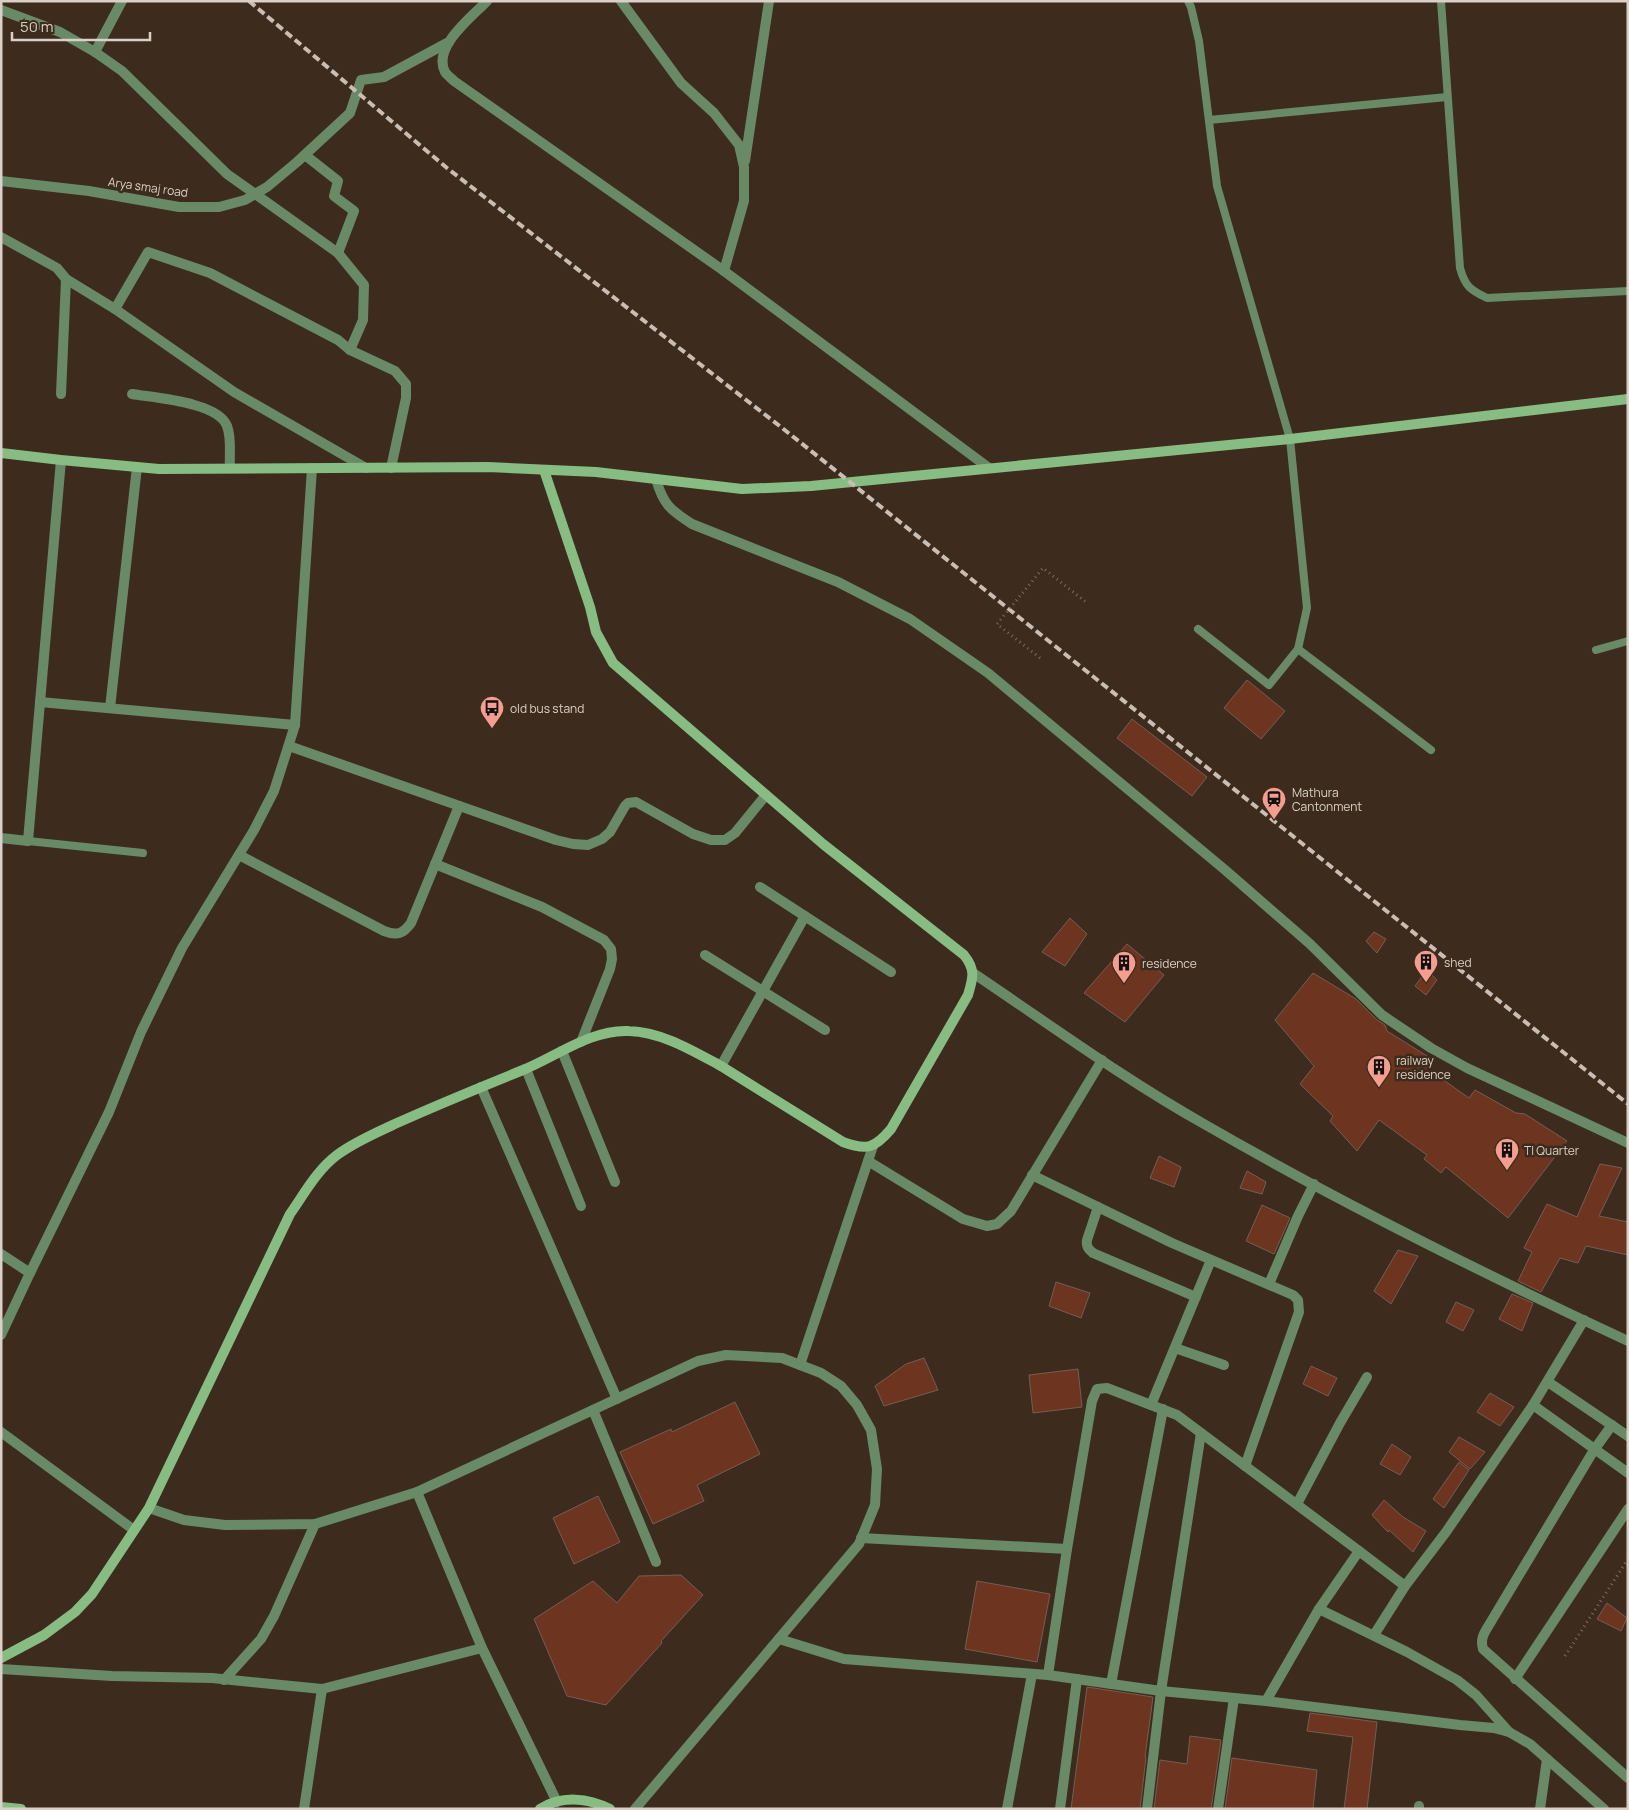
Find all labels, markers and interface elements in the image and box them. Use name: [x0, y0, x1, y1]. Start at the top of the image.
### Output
scale bar: [12, 10, 150, 42]
text: 50 m: [20, 16, 54, 37]
street label: Arya smaj road: [107, 173, 189, 201]
bus stop icon: old bus stand: [479, 695, 505, 729]
place label: old bus stand: [510, 700, 584, 717]
place label: Mathura Cantonment: [1292, 784, 1362, 815]
station icon: Mathura Cantonment: [1261, 786, 1287, 820]
building icon: shed: [1413, 949, 1439, 983]
building icon: residence: [1111, 950, 1137, 984]
place label: shed: [1444, 954, 1472, 971]
place label: residence: [1142, 955, 1197, 972]
place label: railway residence: [1396, 1052, 1451, 1083]
building icon: railway residence: [1366, 1054, 1392, 1088]
building icon: TI Quarter: [1494, 1137, 1520, 1171]
place label: TI Quarter: [1524, 1142, 1580, 1159]

